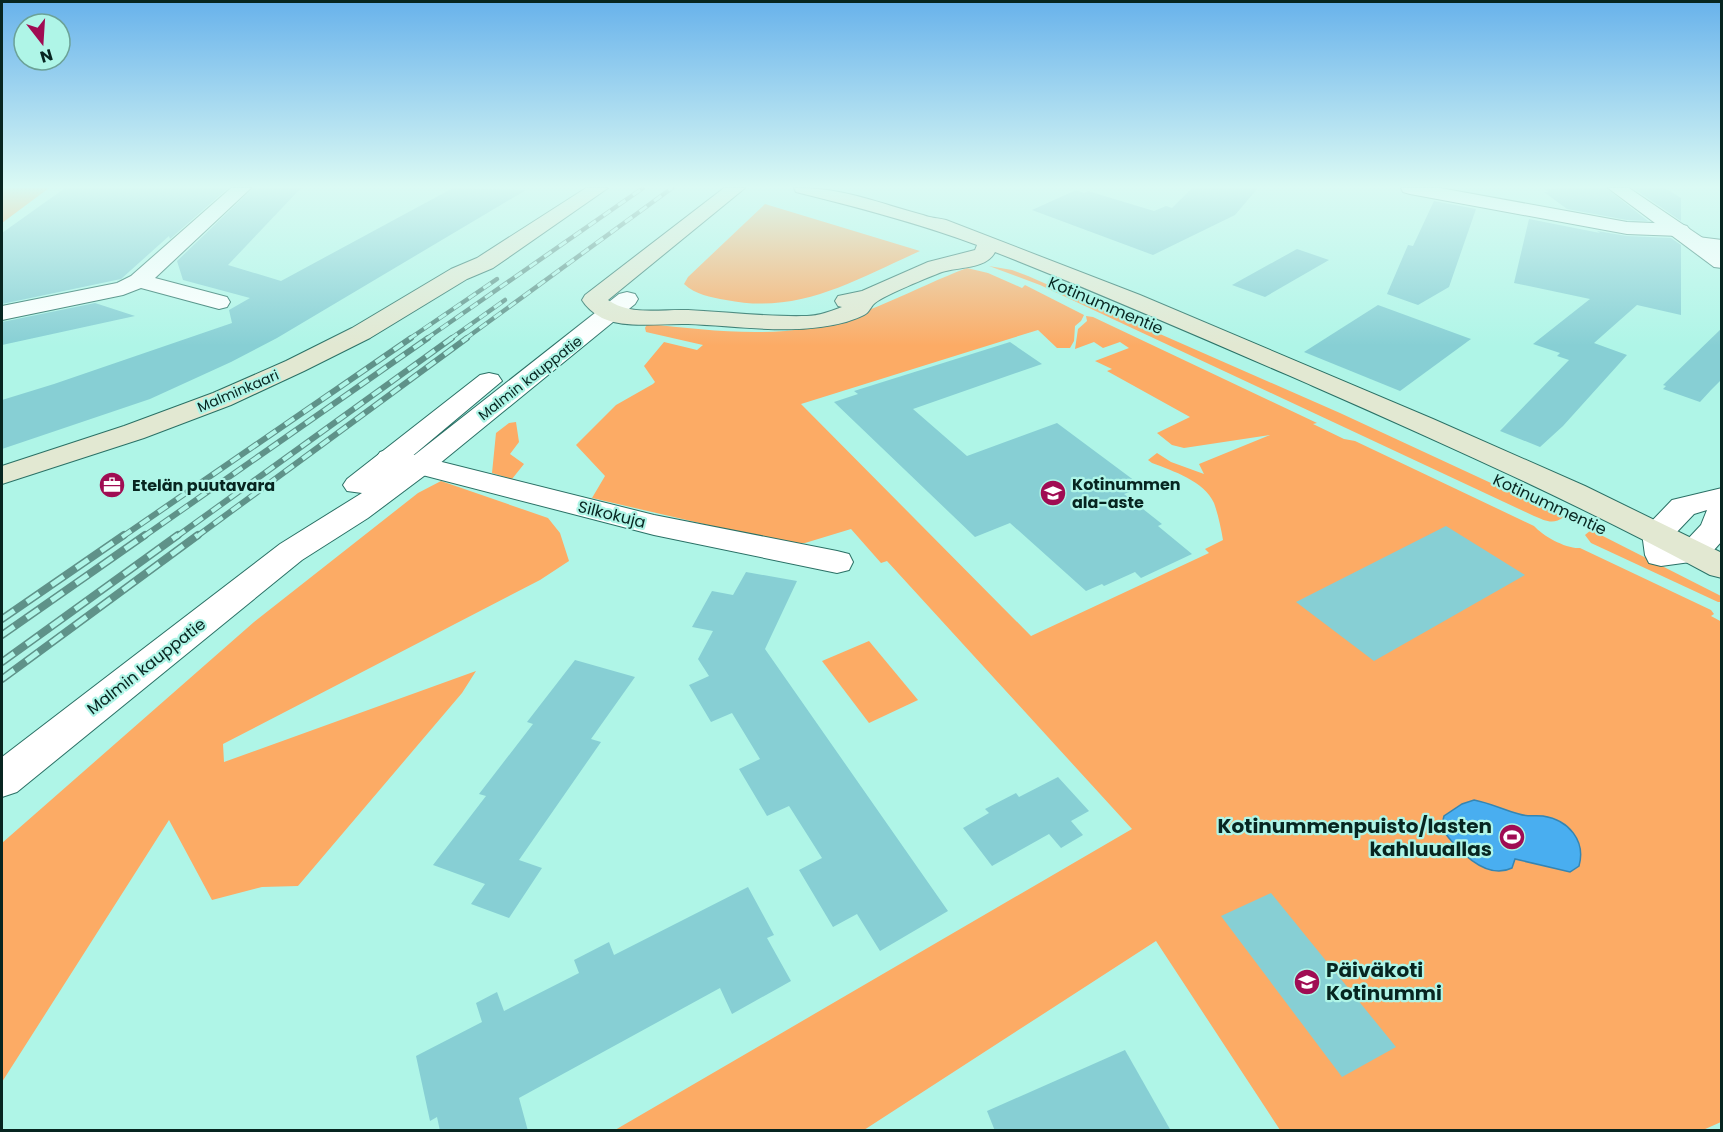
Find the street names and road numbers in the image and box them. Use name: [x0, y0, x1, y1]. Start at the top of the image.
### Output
street label: Kotinummentie: [1045, 271, 1167, 340]
street label: Malmin kauppatie: [474, 331, 586, 425]
street label: Malminkaari: [194, 365, 282, 417]
street label: Kotinummentie: [1489, 468, 1610, 541]
street label: Silkokuja: [576, 495, 648, 534]
street label: Malmin kauppatie: [82, 613, 211, 720]

